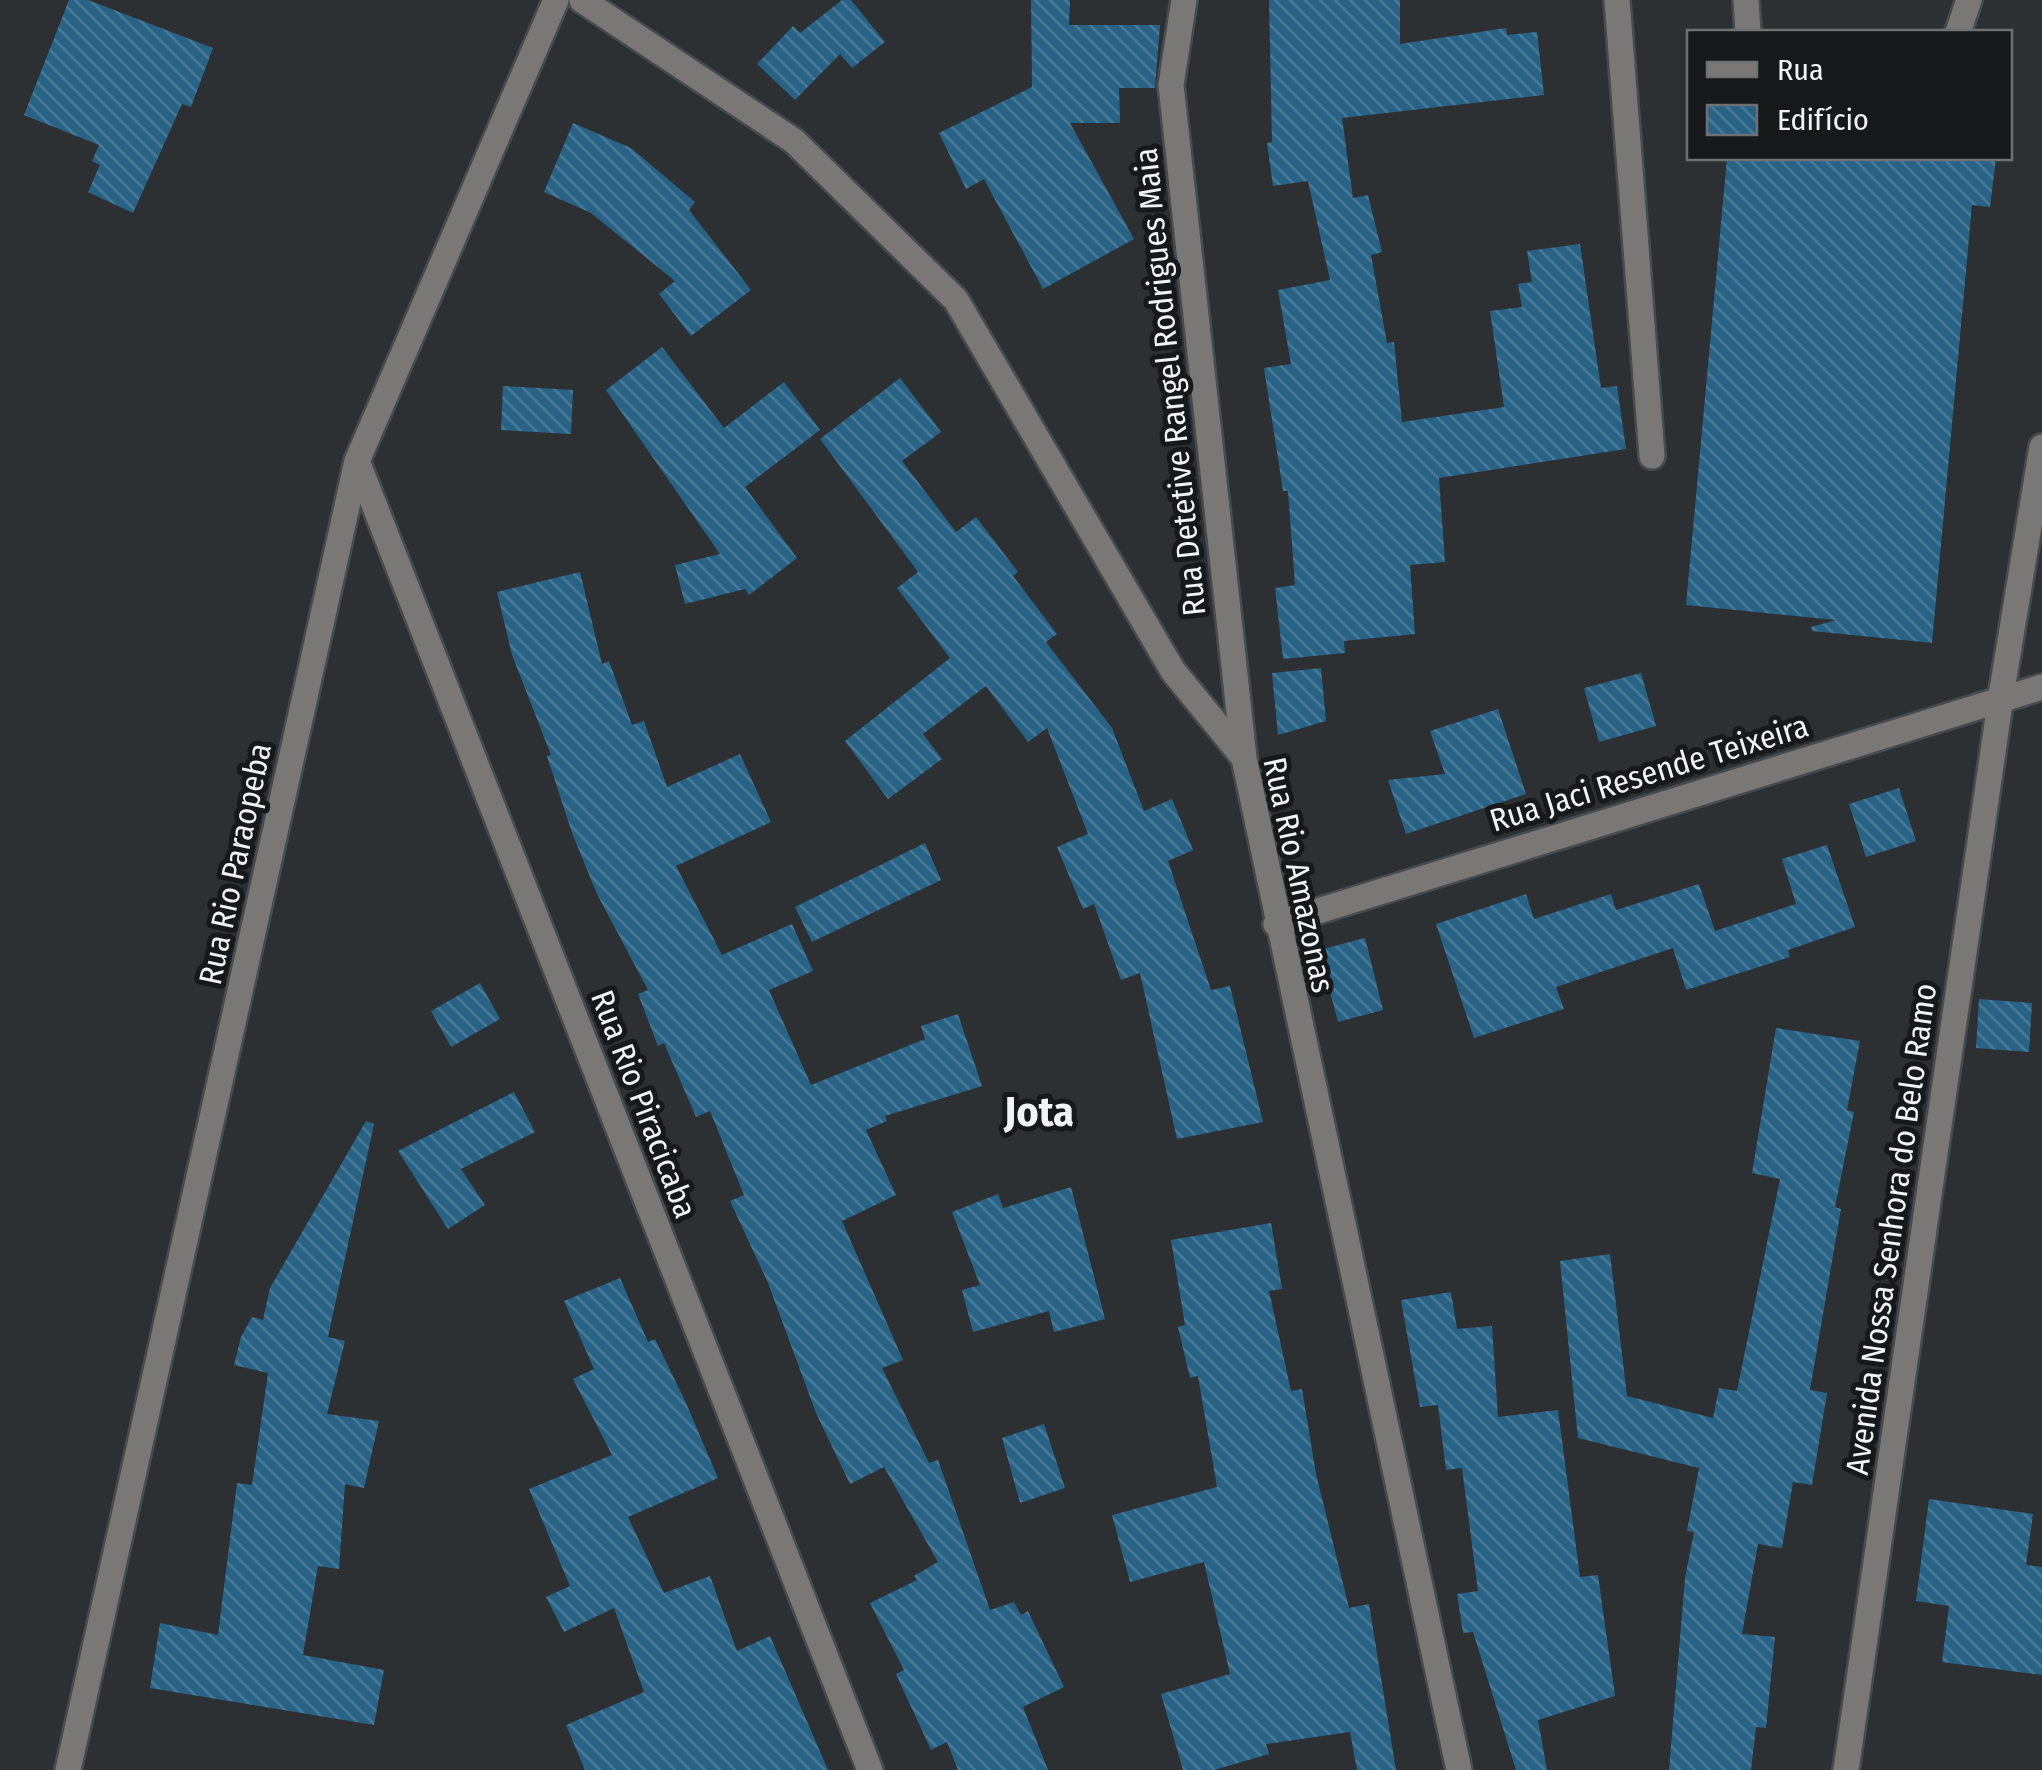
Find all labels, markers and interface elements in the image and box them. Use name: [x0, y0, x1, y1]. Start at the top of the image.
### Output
legend: [1687, 30, 2012, 160]
text: Rua: [1777, 52, 1824, 88]
text: Edifício: [1777, 102, 1869, 138]
street label: Rua Detetive Rangel Rodrigues Maia: [1127, 146, 1213, 618]
street label: Rua Jaci Resende Teixeira: [1485, 706, 1813, 840]
street label: Rua Rio Paraopeba: [191, 740, 279, 988]
street label: Rua Rio Amazonas: [1256, 754, 1342, 996]
street label: Avenida Nossa Senhora do Belo Ramo: [1838, 981, 1944, 1477]
street label: Rua Rio Piracicaba: [583, 985, 705, 1223]
district label: Jota: [1003, 1087, 1074, 1137]

